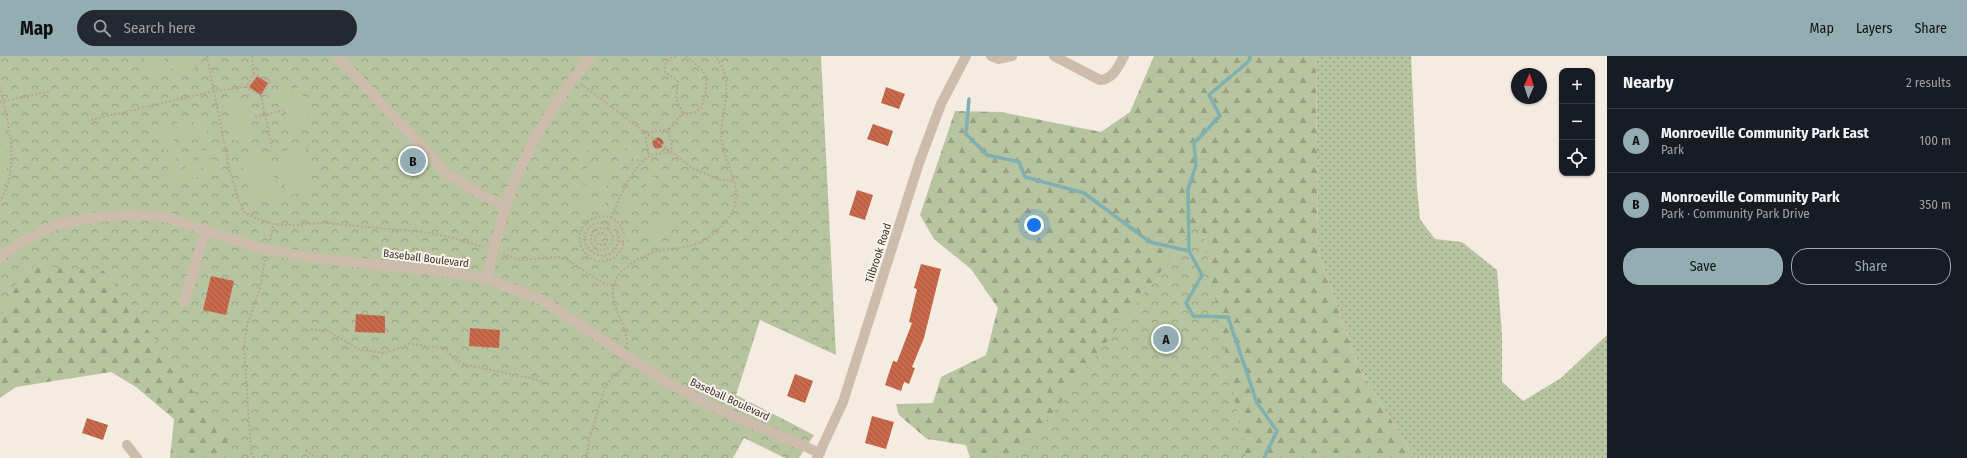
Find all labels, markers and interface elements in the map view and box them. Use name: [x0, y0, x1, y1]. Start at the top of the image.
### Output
search box: [77, 10, 357, 46]
text: Map: [20, 17, 53, 40]
icon: search: [91, 17, 113, 39]
text: Search here: [123, 19, 196, 37]
text: Map: [1810, 20, 1834, 37]
text: Layers: [1856, 20, 1892, 37]
text: Share: [1914, 20, 1947, 37]
north arrow: [1511, 68, 1547, 104]
map controls: [1559, 68, 1595, 176]
button: +: [1559, 68, 1595, 104]
text: Nearby: [1623, 72, 1674, 93]
text: 2 results: [1906, 75, 1951, 90]
button: −: [1559, 104, 1595, 140]
text: Monroeville Community Park East: [1661, 124, 1869, 142]
text: A: [1632, 133, 1640, 148]
text: 100 m: [1919, 133, 1951, 148]
button: locate: [1559, 140, 1595, 176]
text: Park: [1661, 142, 1684, 157]
pin: B: [400, 146, 426, 176]
text: Monroeville Community Park: [1661, 188, 1840, 206]
text: B: [1632, 197, 1640, 212]
text: 350 m: [1919, 197, 1951, 212]
text: Park · Community Park Drive: [1661, 206, 1810, 221]
your location: [1024, 215, 1044, 235]
street label: Tilbrook Road: [863, 222, 894, 285]
street label: Baseball Boulevard: [382, 247, 470, 270]
button: Save: [1623, 248, 1783, 285]
button: Share: [1791, 248, 1951, 285]
pin: A: [1153, 324, 1179, 354]
street label: Baseball Boulevard: [688, 375, 772, 424]

